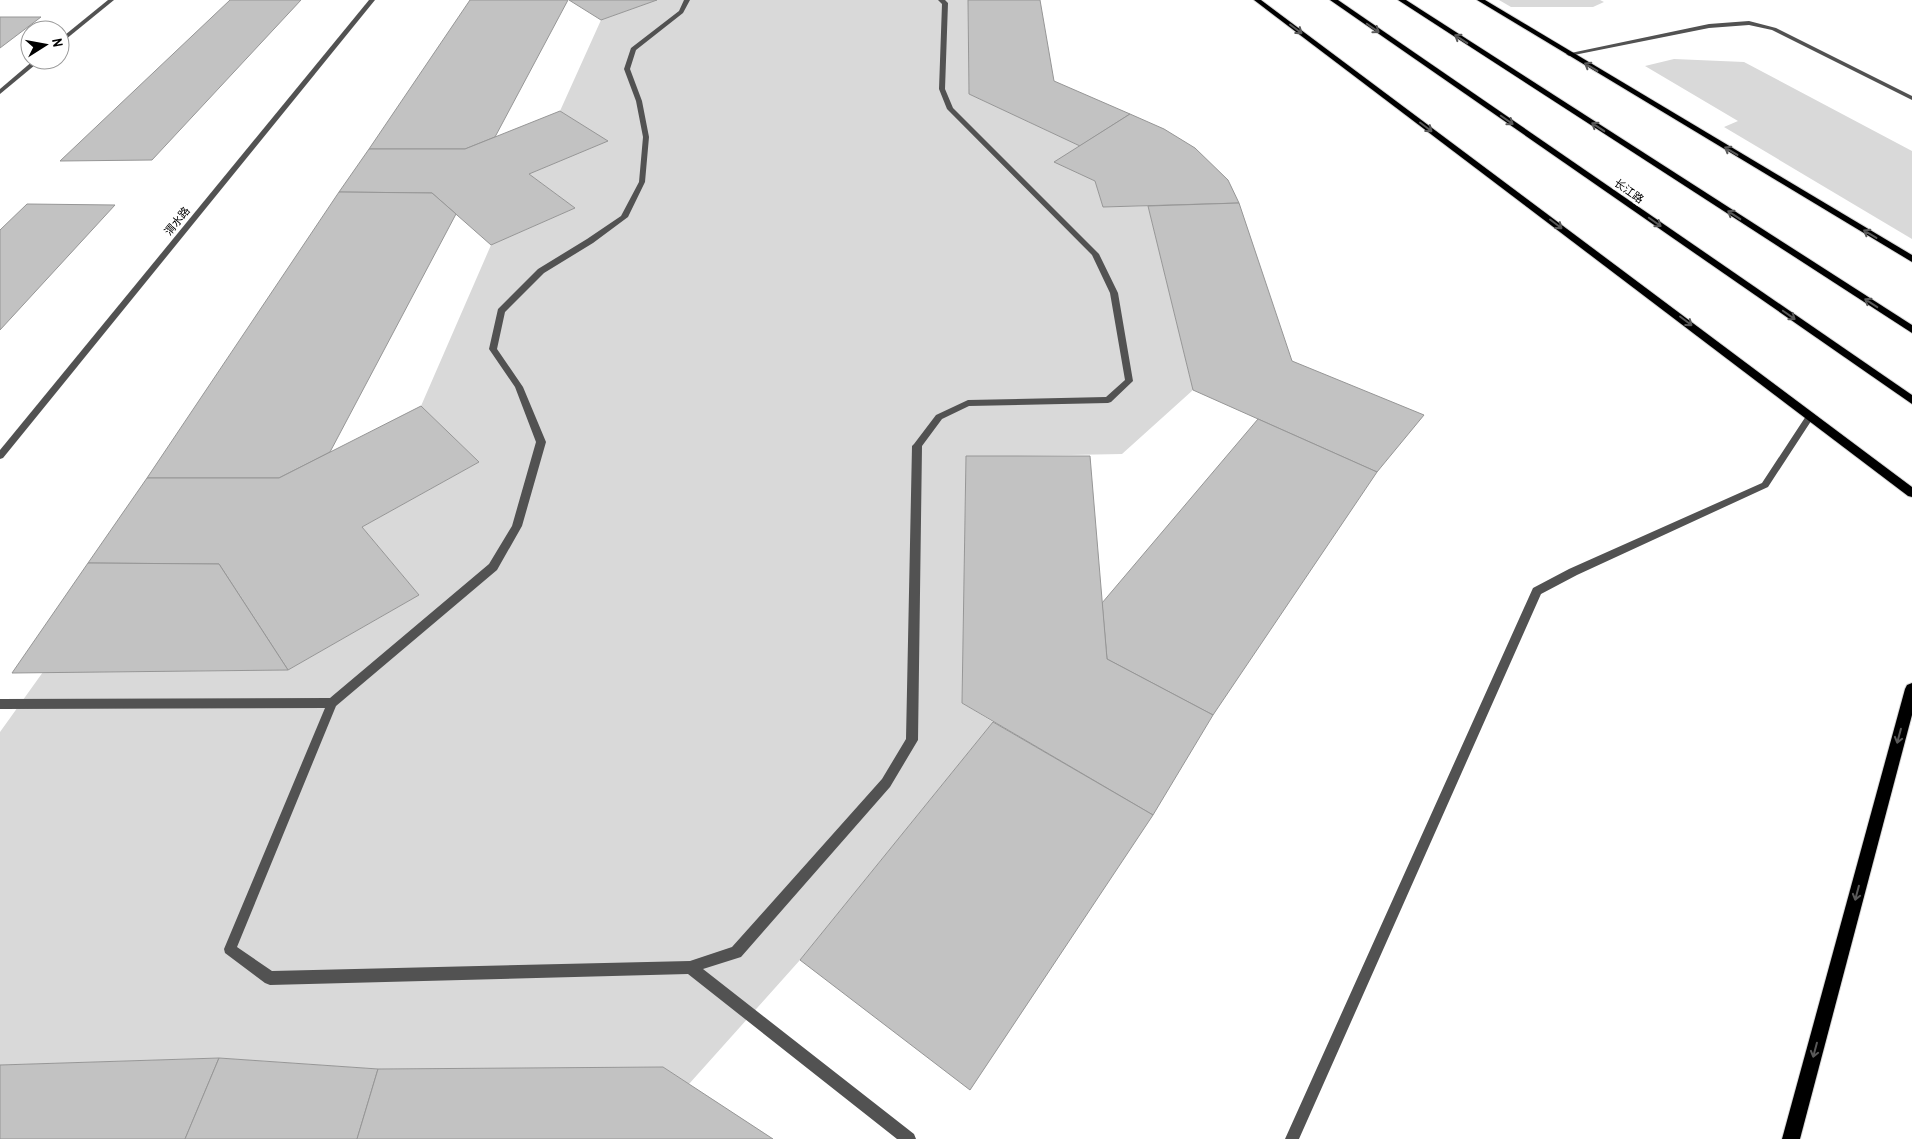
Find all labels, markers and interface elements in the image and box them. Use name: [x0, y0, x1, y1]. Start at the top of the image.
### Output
north arrow: [20, 20, 70, 70]
one-way arrow: [1366, 23, 1380, 33]
one-way arrow: [1289, 24, 1303, 34]
one-way arrow: [1455, 34, 1469, 44]
text: N: [48, 37, 67, 48]
one-way arrow: [1585, 62, 1599, 72]
one-way arrow: [1499, 115, 1513, 125]
one-way arrow: [1419, 121, 1432, 132]
one-way arrow: [1591, 122, 1605, 132]
one-way arrow: [1724, 145, 1738, 155]
street label: 长江路: [1611, 176, 1647, 206]
street label: 渭水路: [161, 204, 193, 238]
one-way arrow: [1728, 210, 1742, 220]
one-way arrow: [1648, 217, 1662, 227]
one-way arrow: [1549, 219, 1563, 229]
one-way arrow: [1864, 229, 1878, 239]
one-way arrow: [1864, 298, 1878, 308]
one-way arrow: [1781, 310, 1795, 320]
one-way arrow: [1679, 316, 1692, 327]
one-way arrow: [1894, 728, 1904, 744]
one-way arrow: [1852, 885, 1861, 901]
one-way arrow: [1810, 1042, 1819, 1058]

